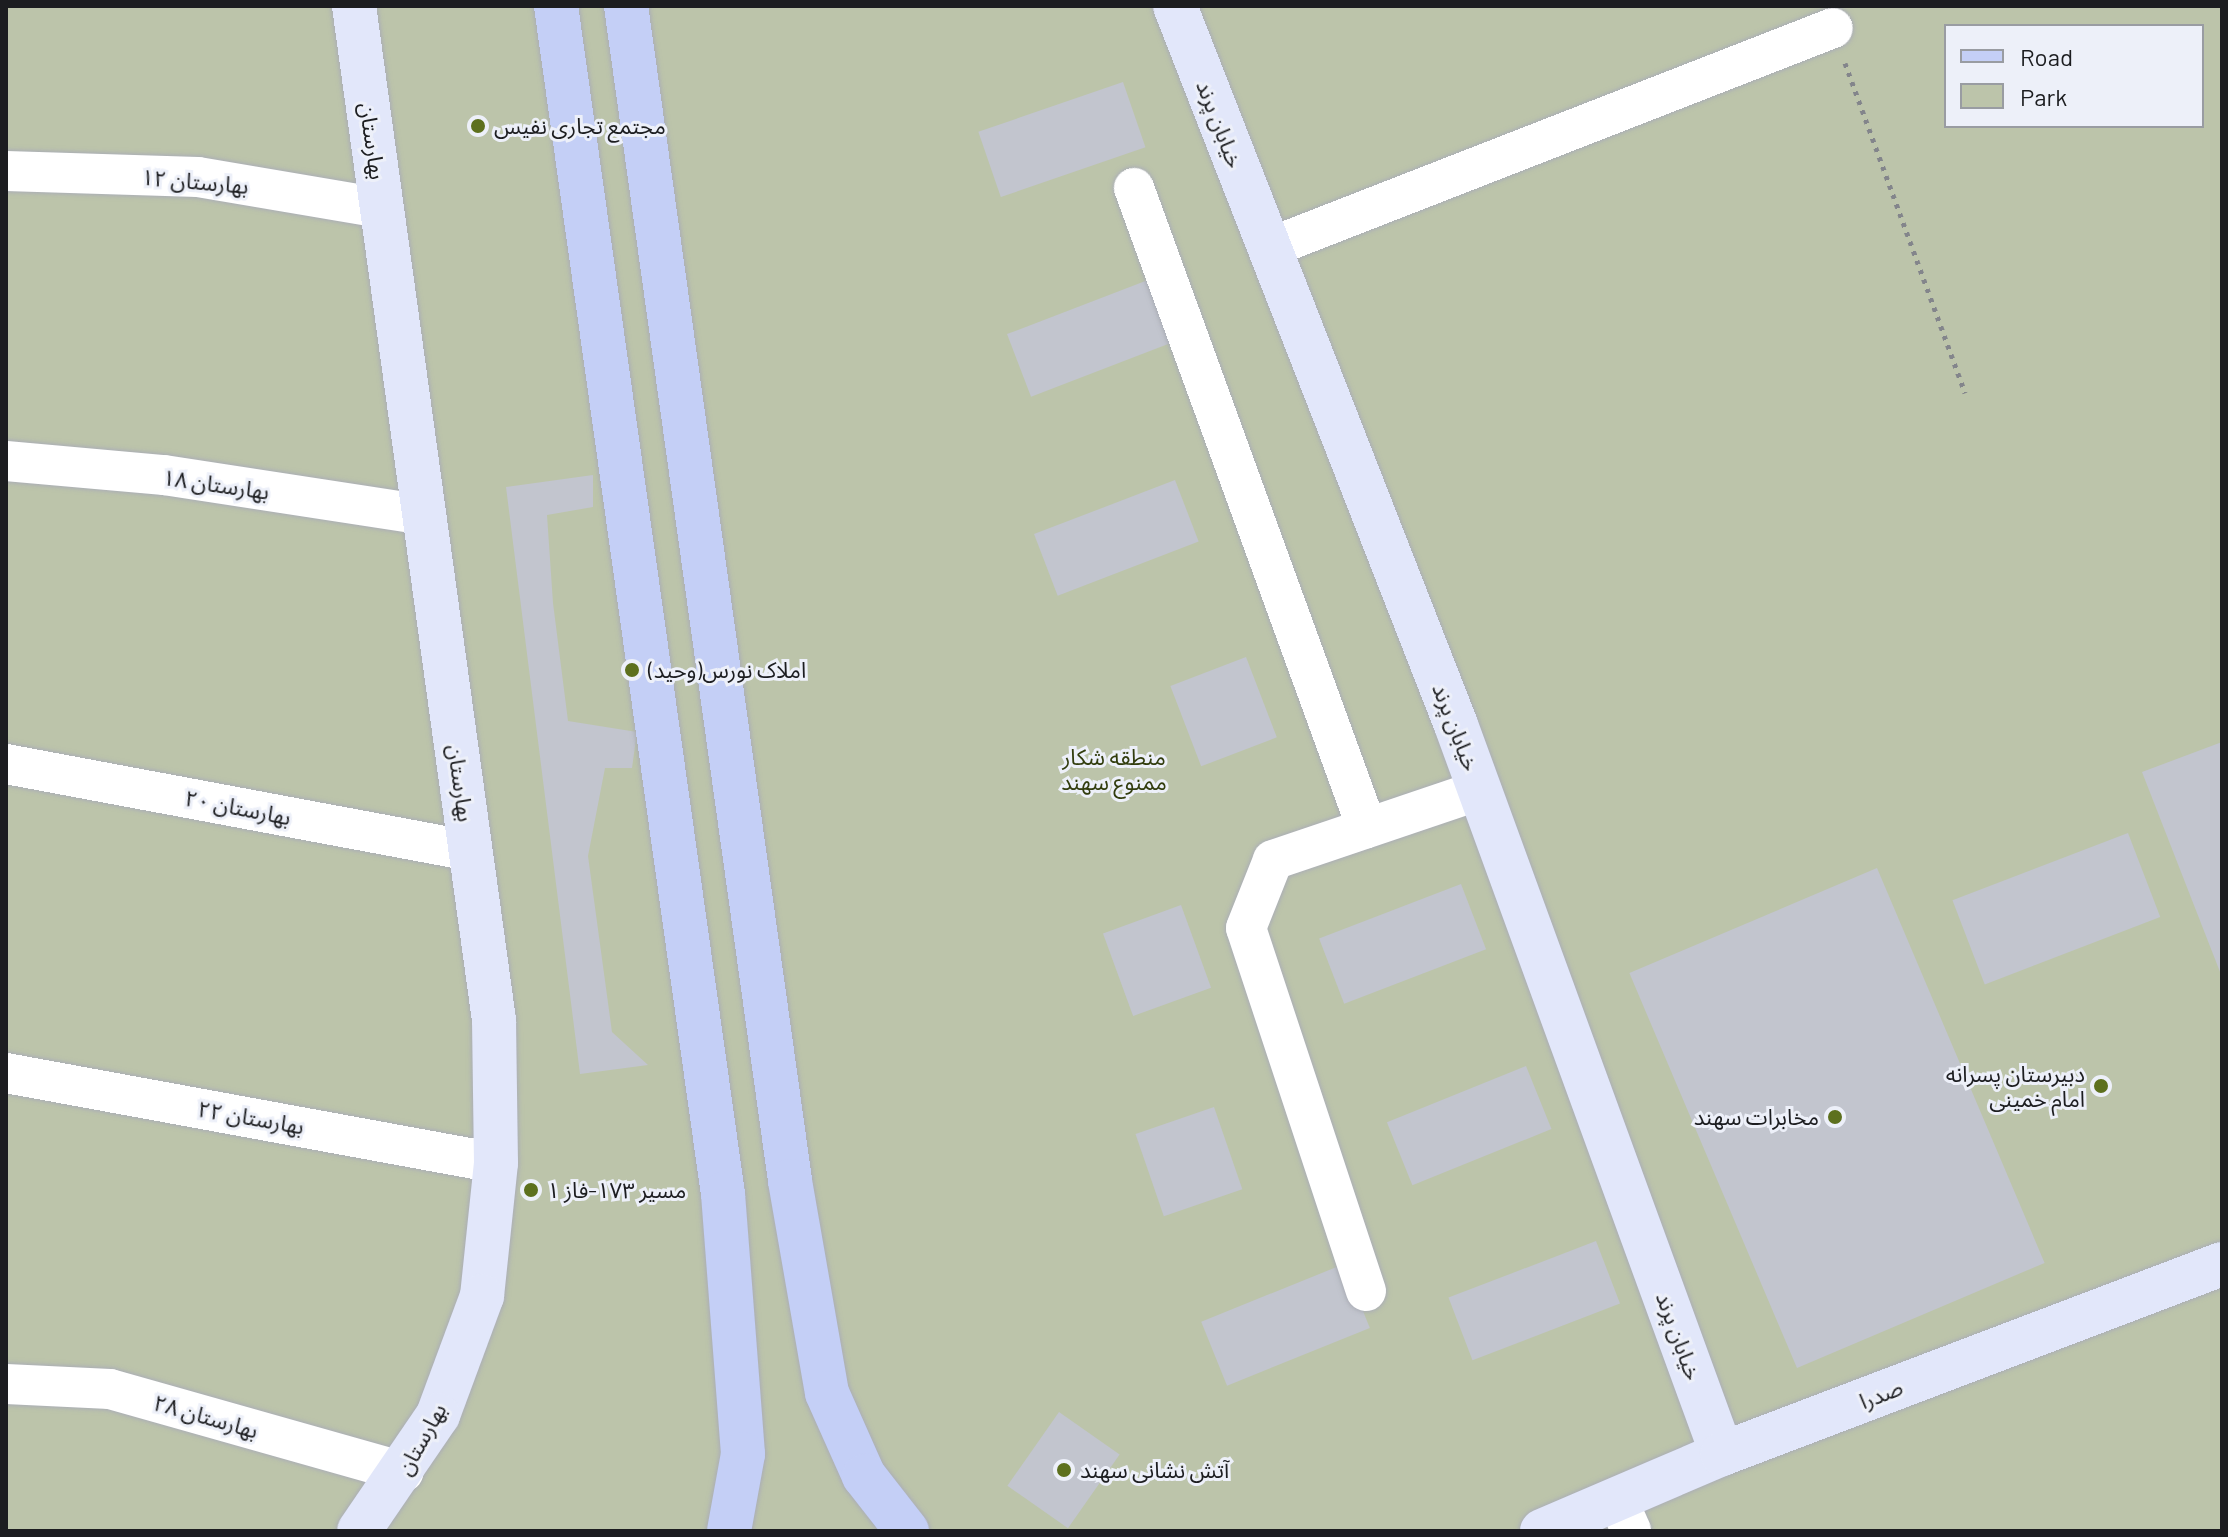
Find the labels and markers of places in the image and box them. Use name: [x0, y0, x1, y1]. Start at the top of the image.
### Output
place label: مجتمع تجاری نفیس: [494, 113, 666, 139]
marker: مجتمع تجاری نفیس: [469, 117, 487, 135]
place label: املاک نورس(وحید): [648, 657, 806, 683]
marker: املاک نورس(وحید): [623, 661, 641, 679]
place label: دبیرستان پسرانه امام خمینی: [1946, 1060, 2085, 1112]
marker: دبیرستان پسرانه امام خمینی: [2092, 1077, 2110, 1095]
place label: مخابرات سهند: [1694, 1104, 1819, 1130]
marker: مخابرات سهند: [1826, 1108, 1844, 1126]
place label: مسیر ۱۷۳-فاز ۱: [547, 1177, 686, 1203]
marker: مسیر ۱۷۳-فاز ۱: [522, 1181, 540, 1199]
place label: آتش نشانی سهند: [1080, 1457, 1229, 1483]
marker: آتش نشانی سهند: [1055, 1461, 1073, 1479]

